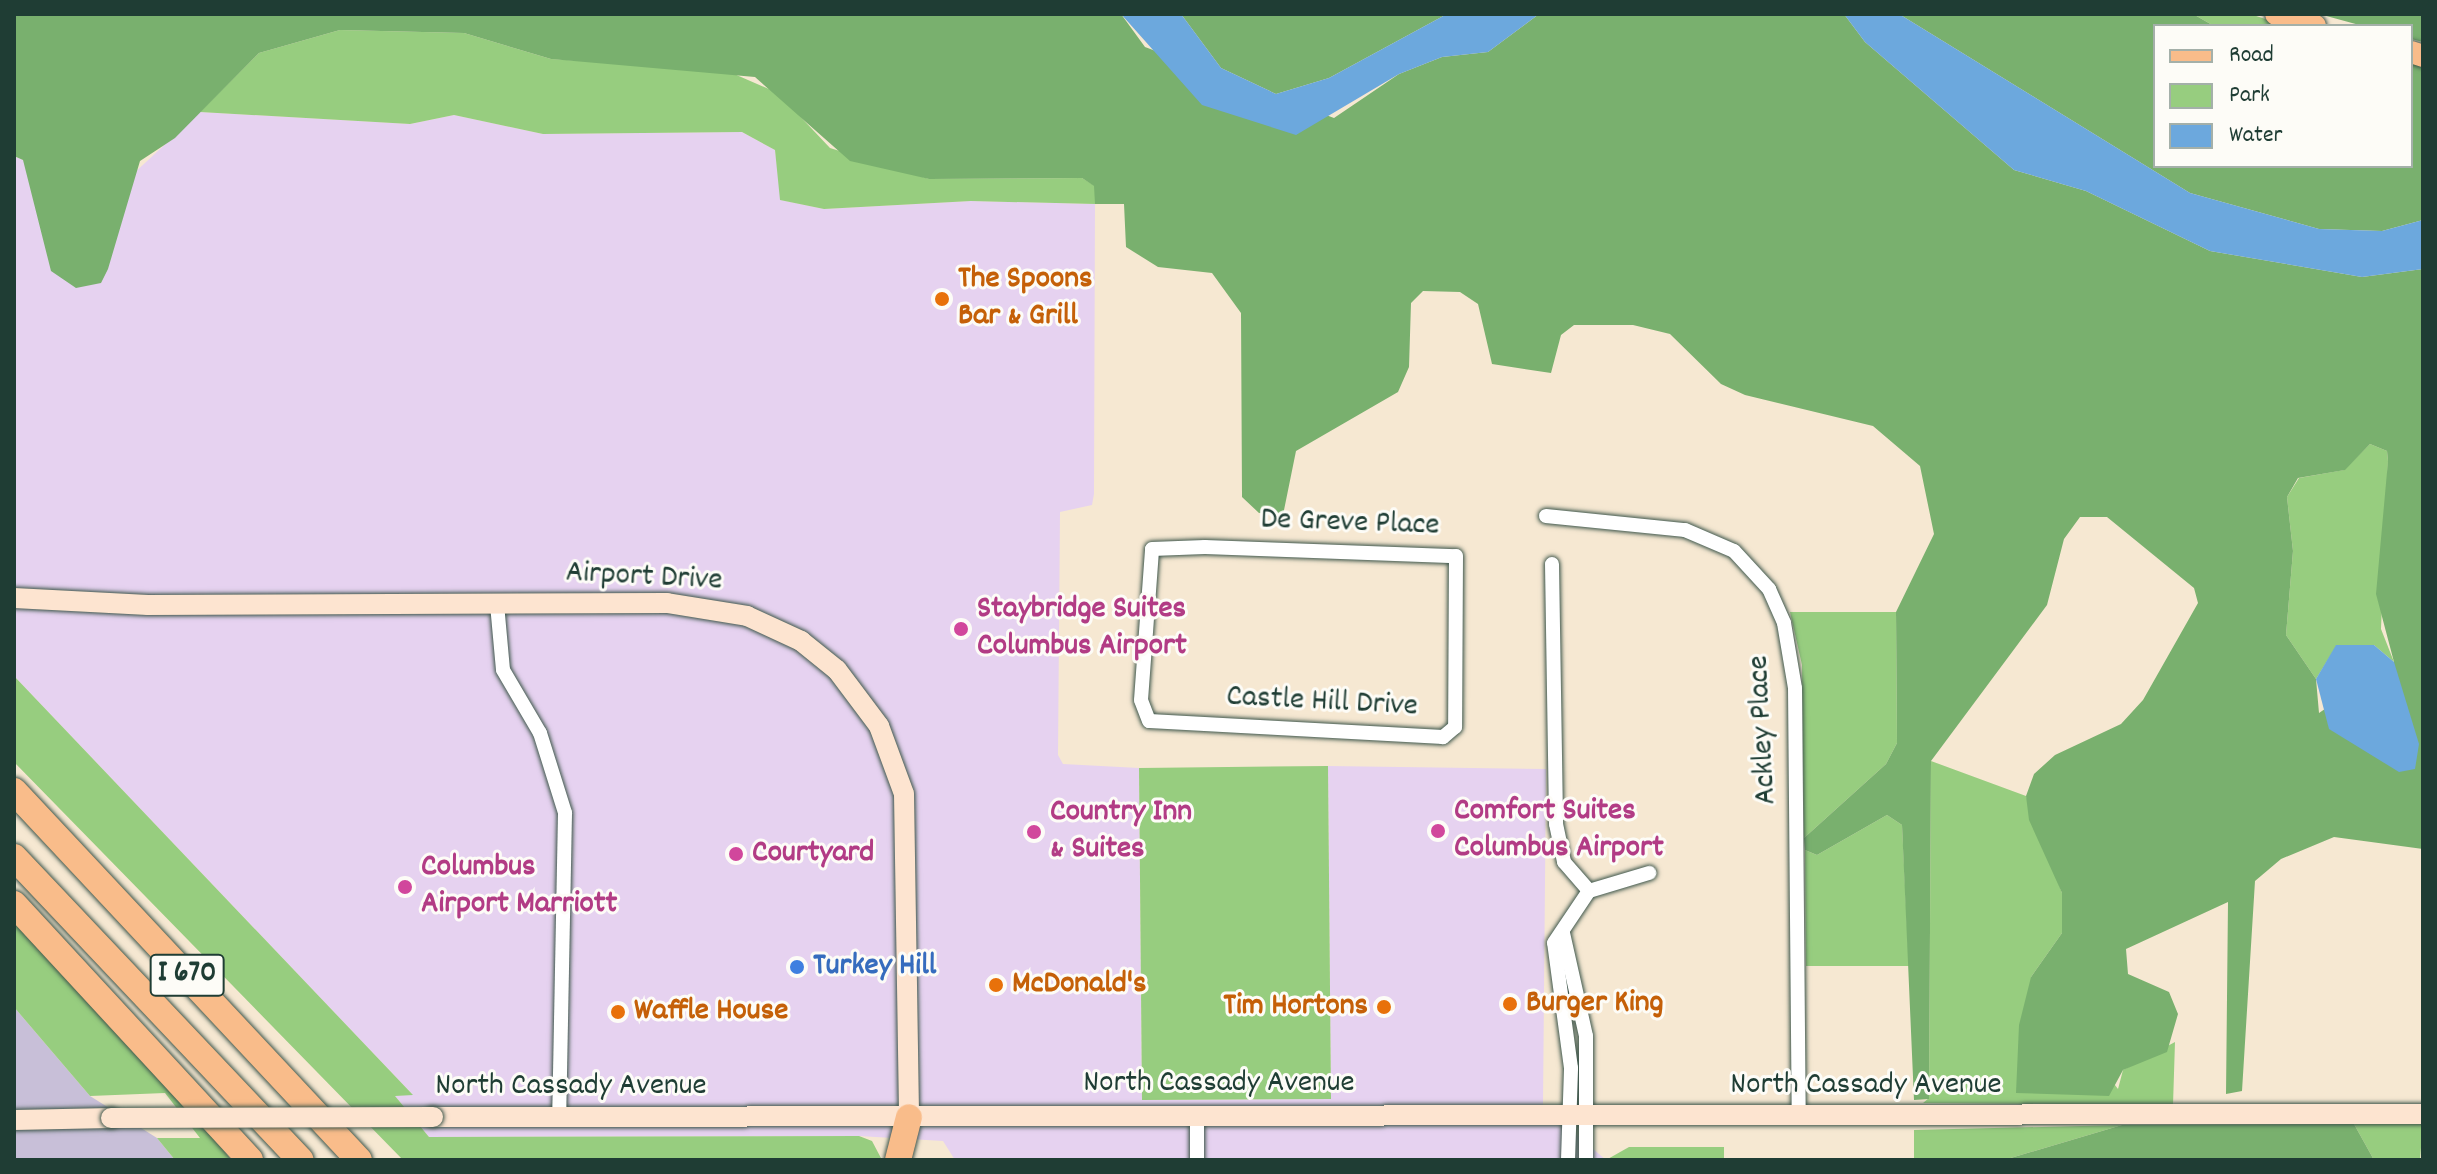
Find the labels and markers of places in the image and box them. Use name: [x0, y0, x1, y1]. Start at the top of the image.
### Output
place label: The Spoons Bar & Grill: [958, 262, 1092, 337]
marker: The Spoons Bar & Grill: [933, 290, 951, 308]
place label: Staybridge Suites Columbus Airport: [977, 592, 1187, 667]
marker: Staybridge Suites Columbus Airport: [952, 620, 970, 638]
place label: Comfort Suites Columbus Airport: [1454, 794, 1664, 869]
place label: Country Inn & Suites: [1050, 795, 1192, 870]
marker: Comfort Suites Columbus Airport: [1429, 822, 1447, 840]
marker: Country Inn & Suites: [1025, 823, 1043, 841]
place label: Courtyard: [752, 835, 874, 873]
marker: Courtyard: [727, 845, 745, 863]
place label: Columbus Airport Marriott: [421, 850, 617, 925]
marker: Columbus Airport Marriott: [396, 878, 414, 896]
place label: Turkey Hill: [813, 948, 936, 986]
marker: Turkey Hill: [788, 958, 806, 976]
place label: McDonald's: [1012, 966, 1147, 1004]
marker: McDonald's: [987, 976, 1005, 994]
place label: Burger King: [1526, 985, 1664, 1023]
place label: Tim Hortons: [1223, 988, 1368, 1026]
place label: Waffle House: [634, 993, 788, 1031]
marker: Burger King: [1501, 995, 1519, 1013]
marker: Tim Hortons: [1375, 998, 1393, 1016]
marker: Waffle House: [609, 1003, 627, 1021]

